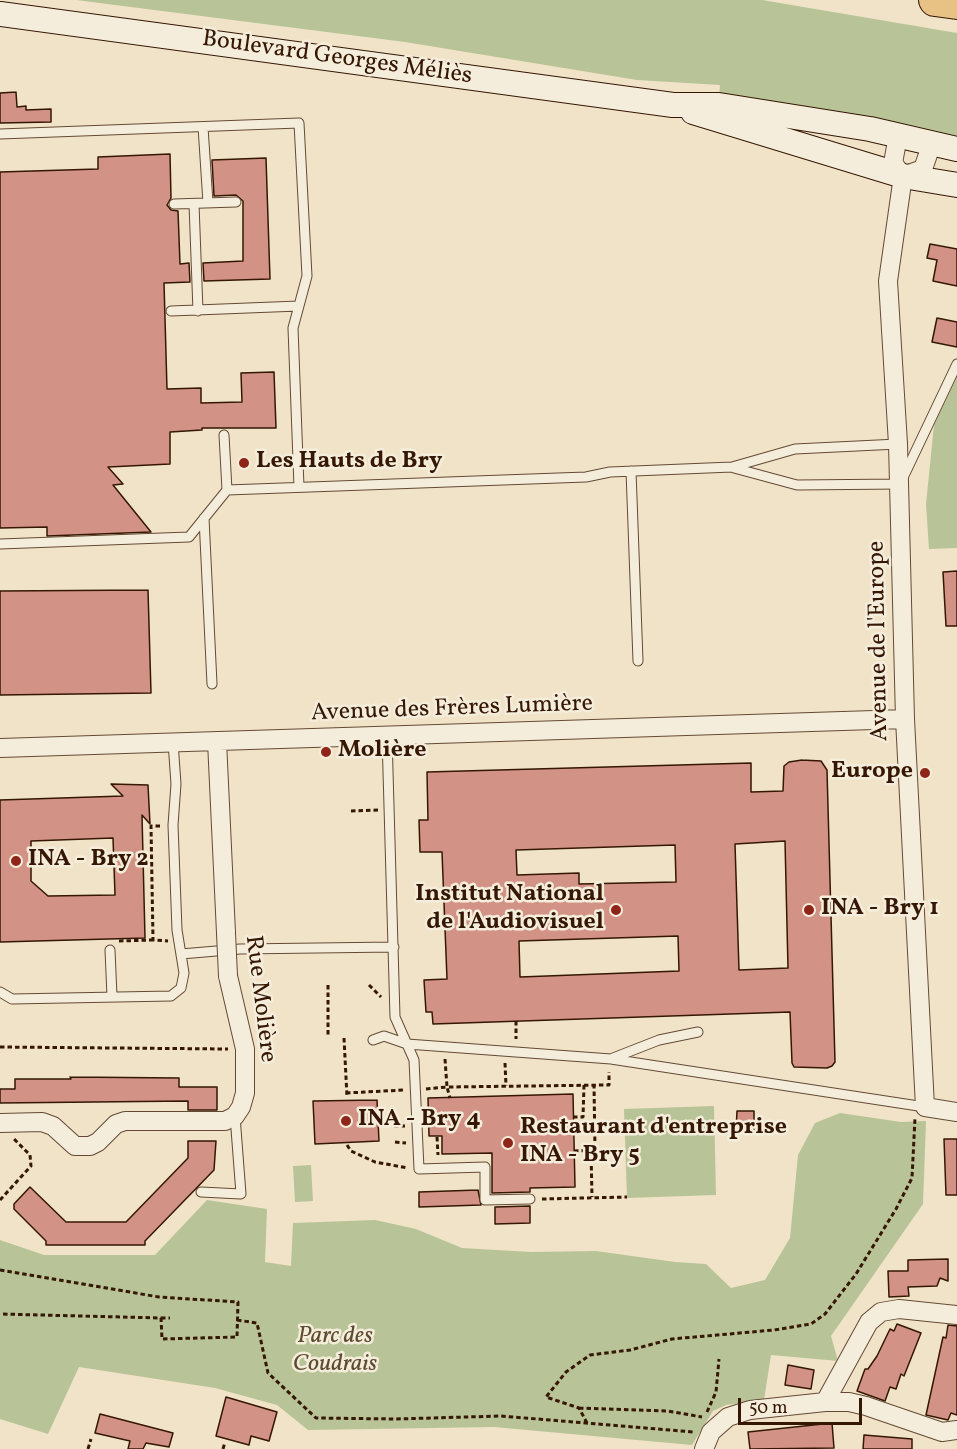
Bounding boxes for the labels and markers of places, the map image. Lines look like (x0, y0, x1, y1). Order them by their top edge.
place label: Les Hauts de Bry (256, 449, 442, 477)
marker: Les Hauts de Bry (237, 456, 251, 470)
place label: Molière (338, 738, 427, 766)
marker: Molière (319, 745, 333, 759)
place label: Europe (831, 759, 913, 787)
marker: Europe (918, 766, 932, 780)
place label: INA - Bry 2 (28, 847, 149, 875)
marker: INA - Bry 2 (9, 854, 23, 868)
place label: Institut National de l'Audiovisuel (415, 882, 604, 938)
place label: INA - Bry 1 (821, 896, 939, 924)
marker: Institut National de l'Audiovisuel (609, 903, 623, 917)
marker: INA - Bry 1 (802, 903, 816, 917)
place label: INA - Bry 4 (358, 1107, 481, 1135)
marker: INA - Bry 4 (339, 1114, 353, 1128)
place label: Restaurant d'entreprise INA - Bry 5 (520, 1115, 787, 1171)
marker: Restaurant d'entreprise INA - Bry 5 (501, 1136, 515, 1150)

